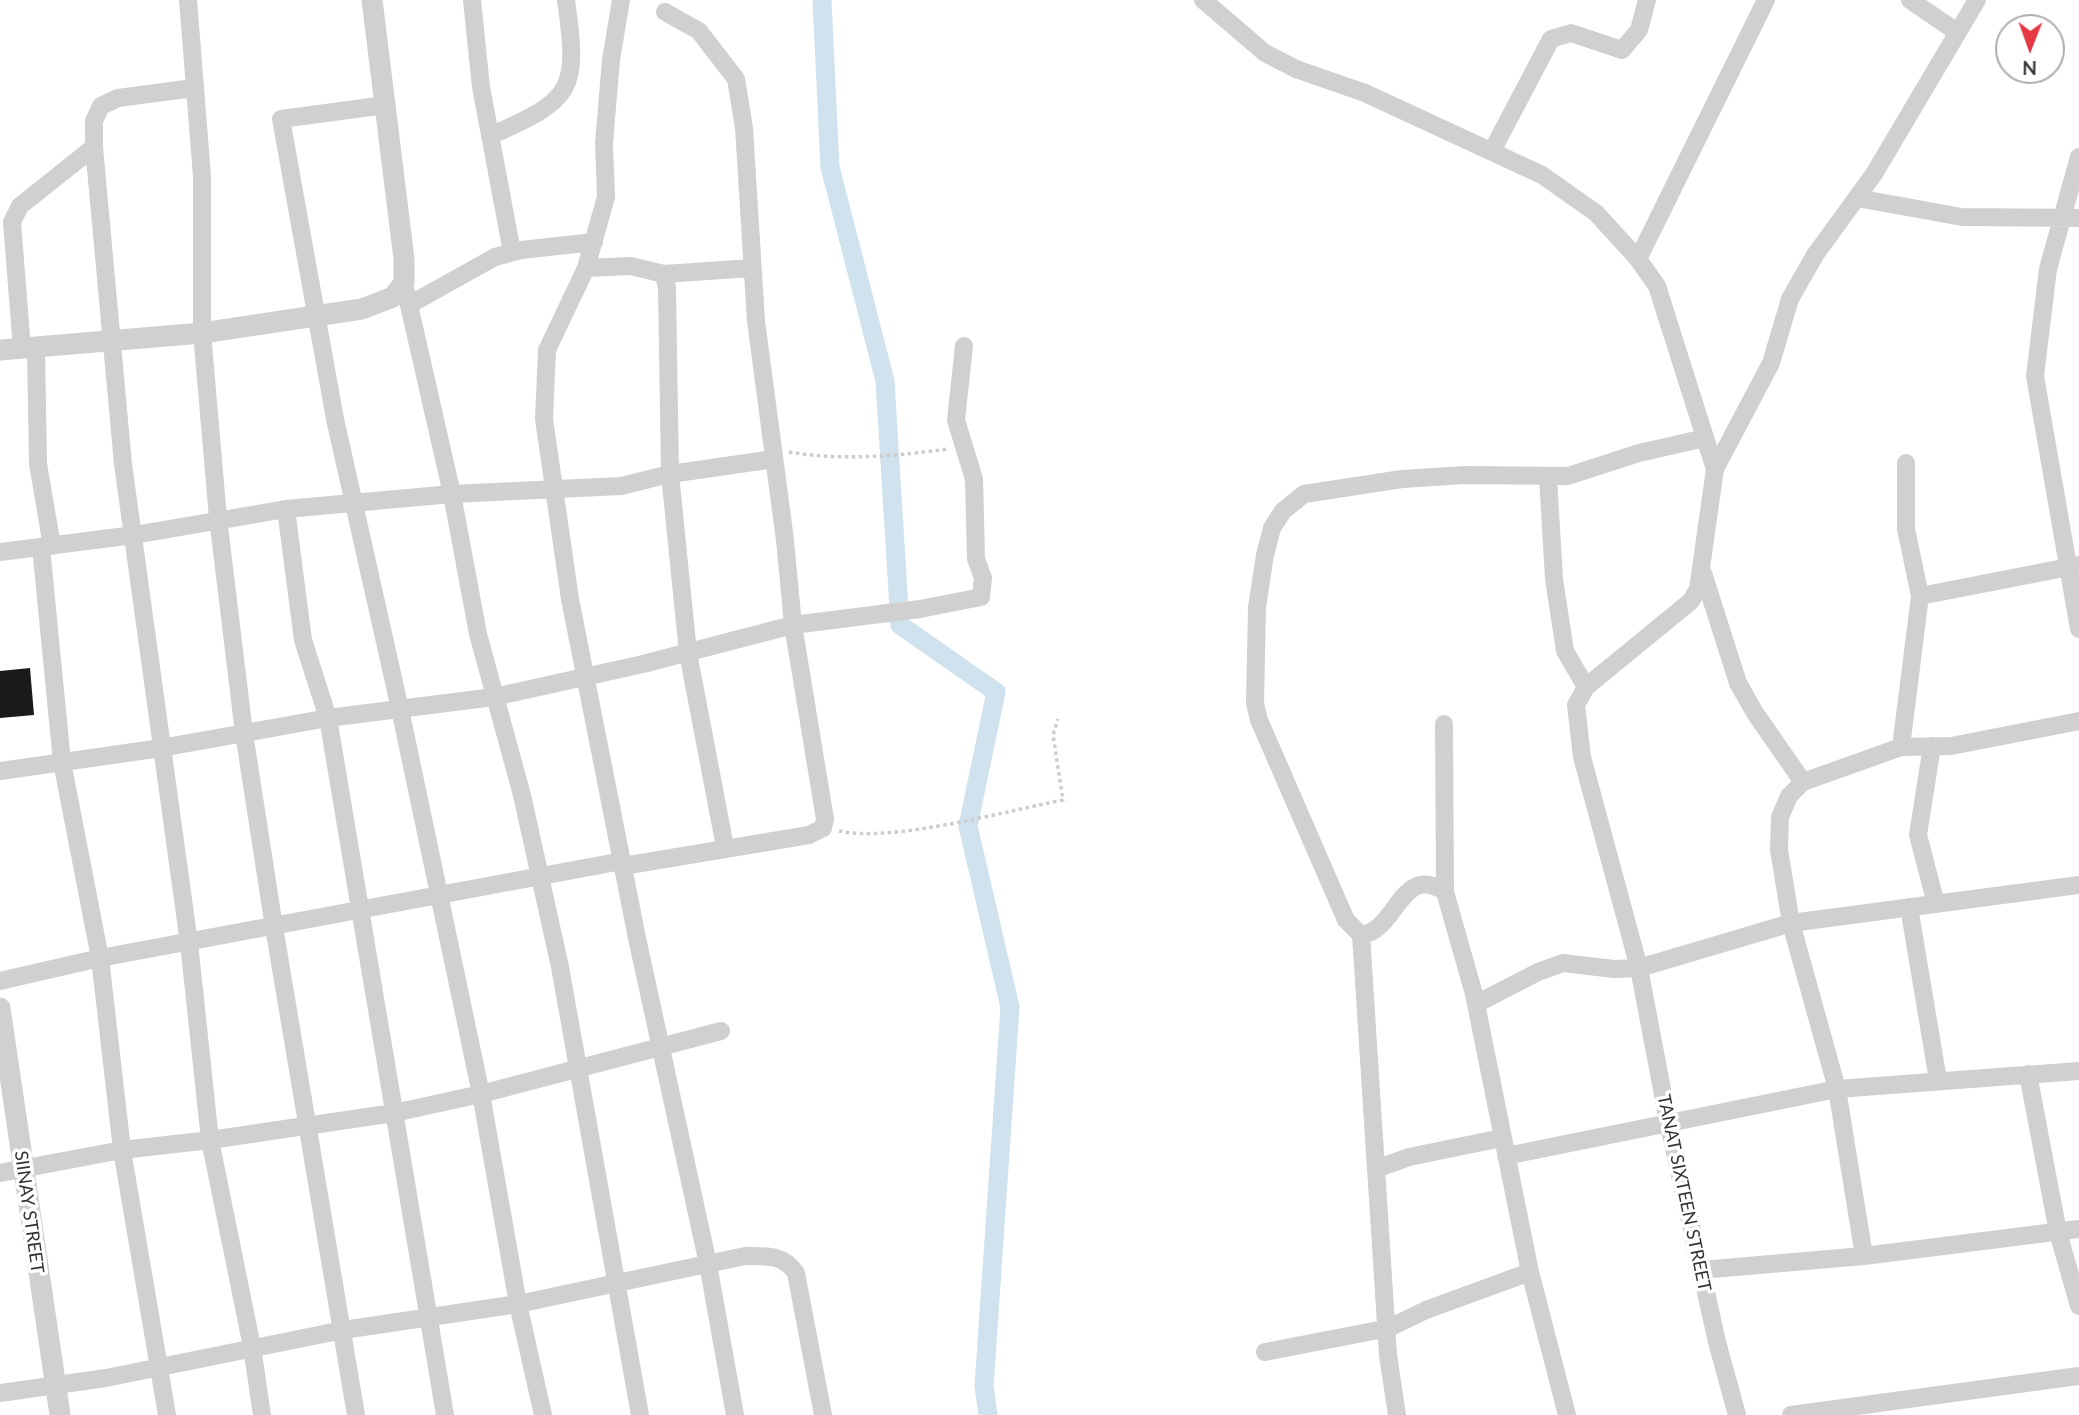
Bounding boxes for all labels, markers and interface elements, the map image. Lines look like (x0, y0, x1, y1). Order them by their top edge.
north arrow (1995, 14, 2065, 84)
text: N (2022, 57, 2037, 80)
street label: TANAT SIXTEEN STREET (1653, 1093, 1715, 1293)
street label: SIINAY STREET (10, 1149, 48, 1275)

